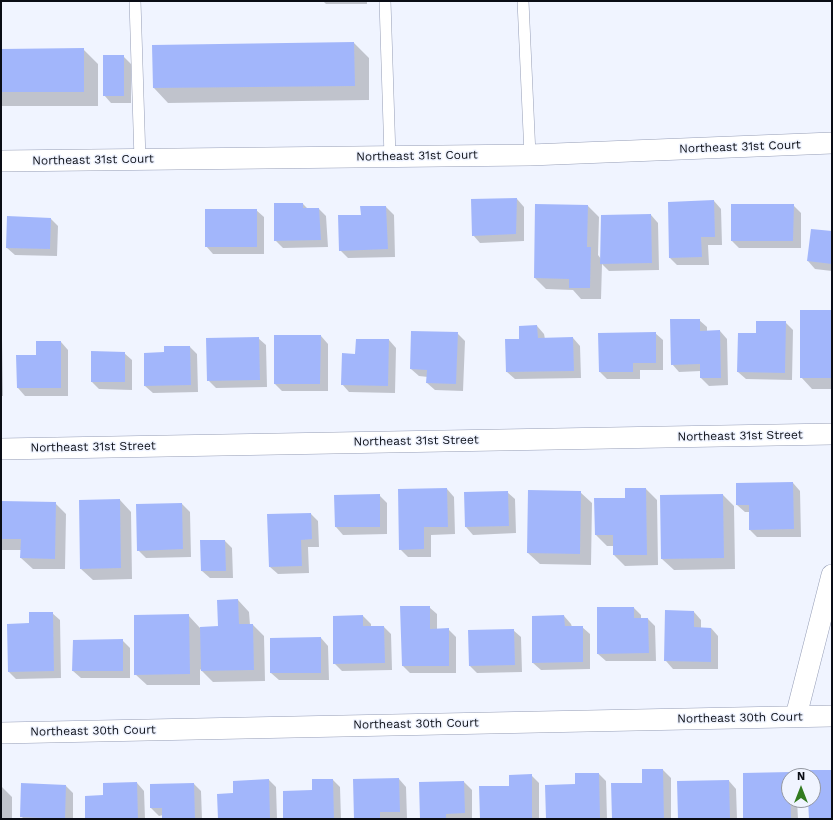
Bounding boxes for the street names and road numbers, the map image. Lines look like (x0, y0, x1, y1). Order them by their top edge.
street label: Northeast 31st Court (679, 138, 801, 156)
street label: Northeast 31st Court (356, 148, 478, 164)
street label: Northeast 31st Court (32, 152, 154, 168)
street label: Northeast 31st Street (677, 428, 803, 444)
street label: Northeast 31st Street (353, 433, 479, 449)
street label: Northeast 31st Street (30, 439, 156, 455)
street label: Northeast 30th Court (677, 710, 803, 726)
street label: Northeast 30th Court (353, 716, 479, 732)
street label: Northeast 30th Court (30, 723, 156, 739)

